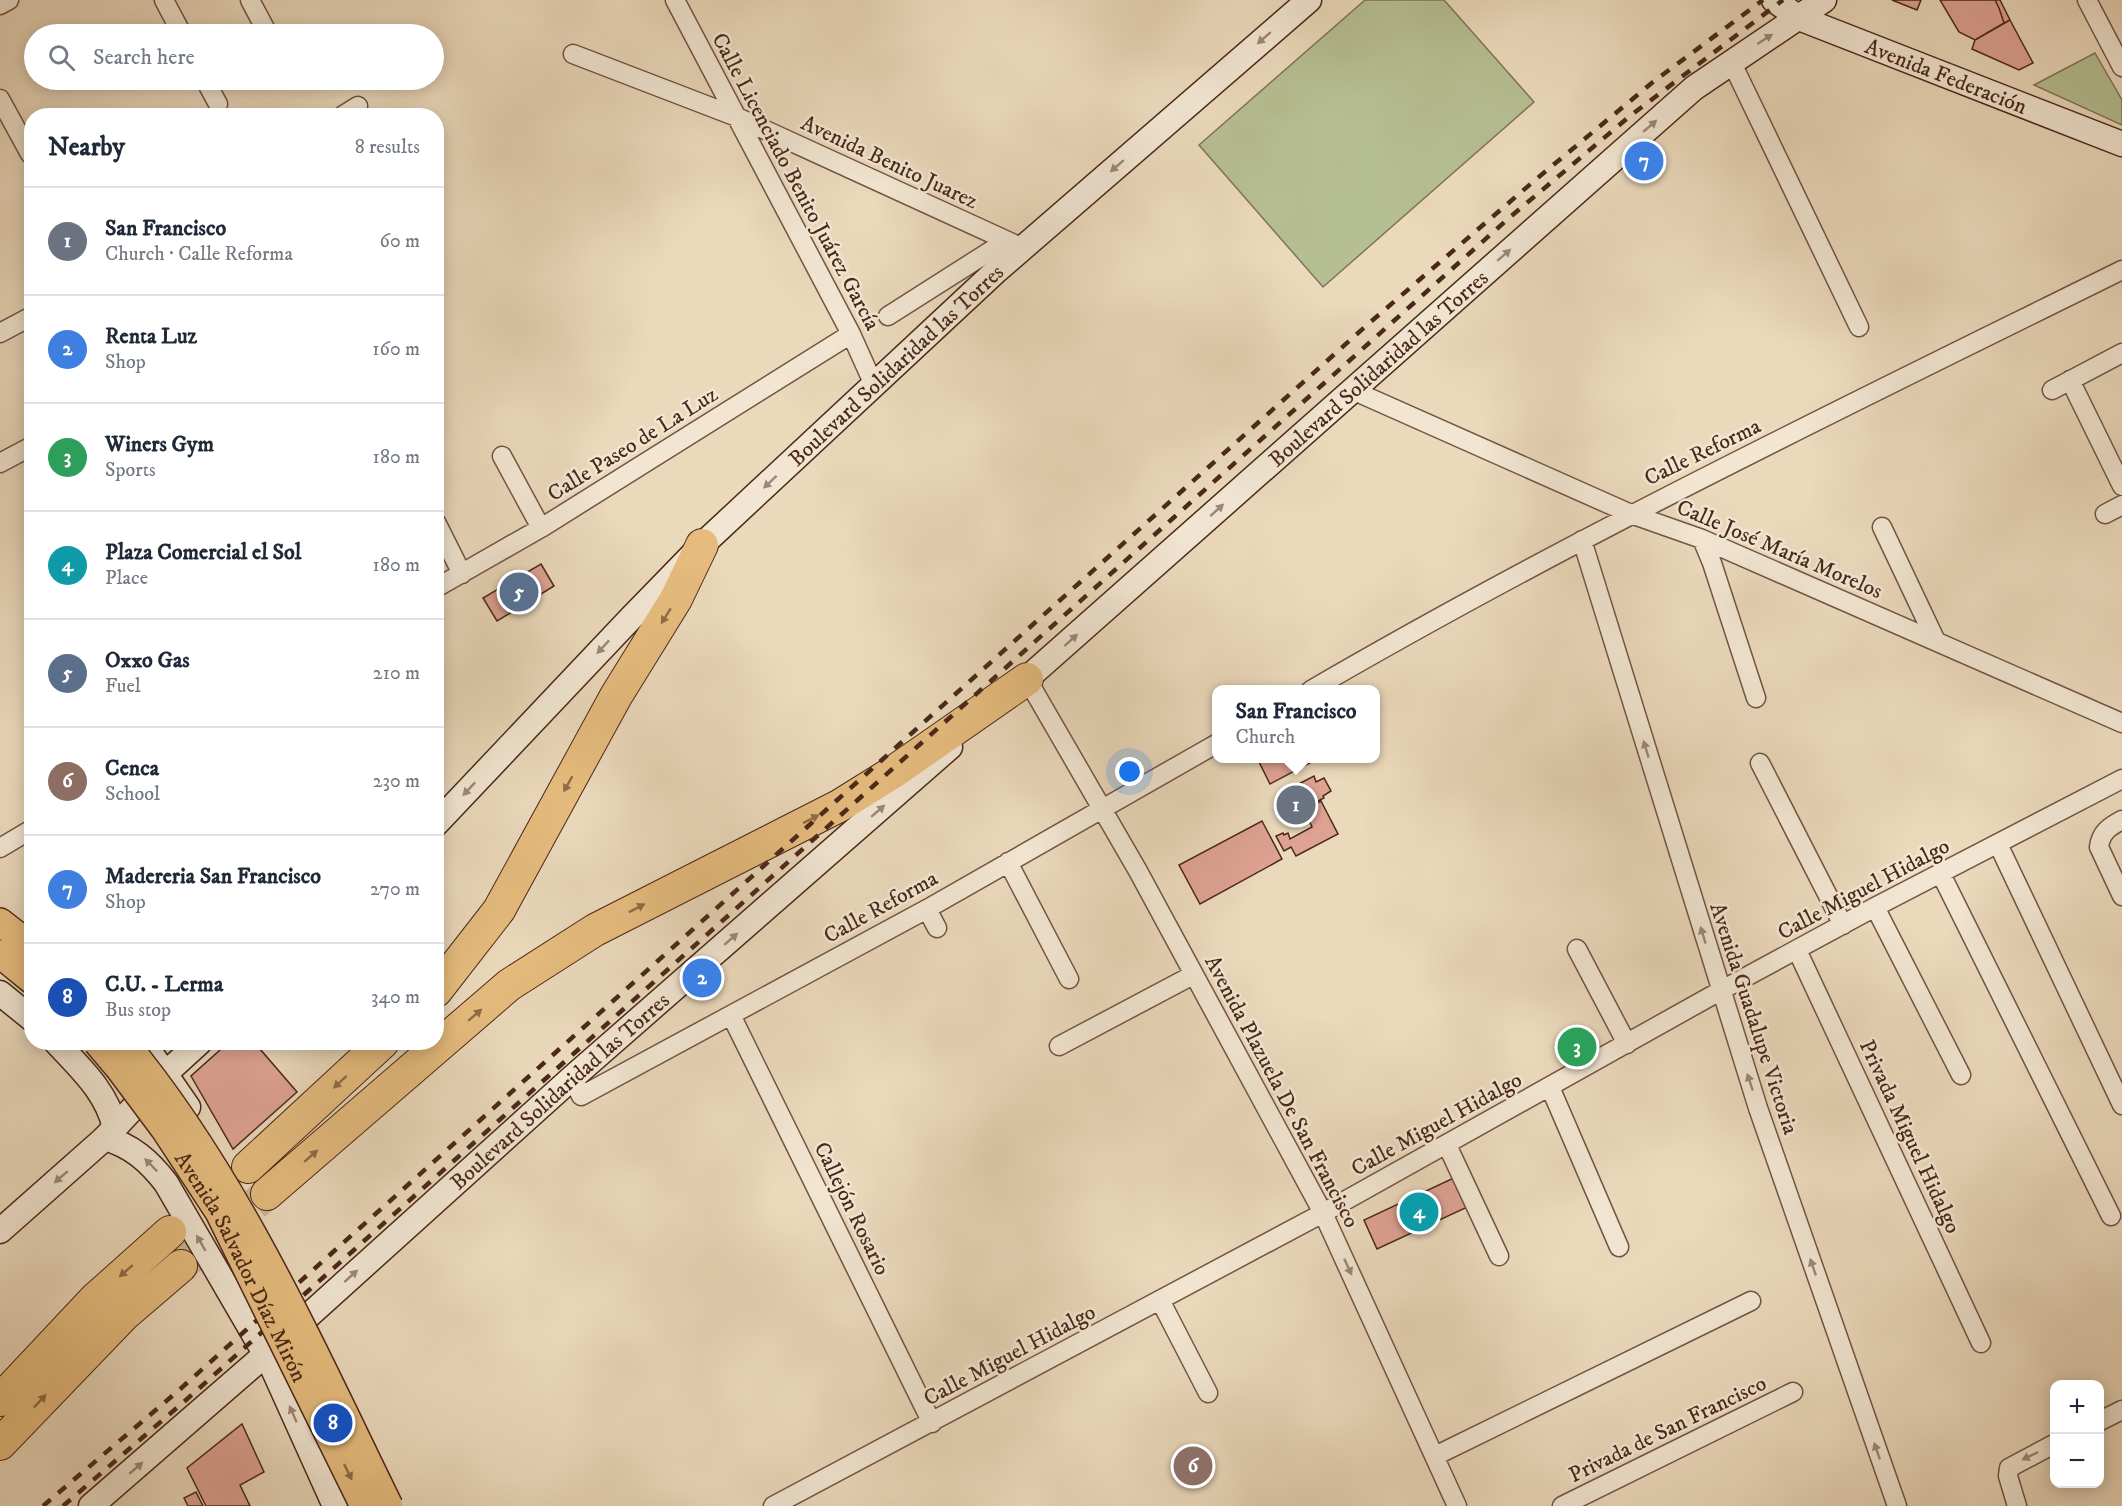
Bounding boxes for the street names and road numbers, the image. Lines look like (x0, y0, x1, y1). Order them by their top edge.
street label: Calle Licenciado Benito Juárez García (706, 28, 886, 336)
street label: Avenida Federación (1861, 33, 2031, 121)
street label: Avenida Benito Juarez (797, 110, 983, 215)
street label: Boulevard Solidaridad las Torres (783, 259, 1010, 473)
street label: Boulevard Solidaridad las Torres (1263, 265, 1494, 473)
street label: Calle Paseo de La Luz (543, 381, 723, 508)
street label: Calle Reforma (1640, 412, 1766, 492)
street label: Calle José María Morelos (1673, 494, 1886, 605)
street label: Calle Miguel Hidalgo (1773, 833, 1954, 946)
street label: Calle Reforma (819, 865, 943, 950)
street label: Avenida Guadalupe Victoria (1703, 899, 1804, 1138)
street label: Avenida Plazuela De San Francisco (1198, 951, 1365, 1232)
street label: Boulevard Solidaridad las Torres (445, 987, 675, 1196)
street label: Privada Miguel Hidalgo (1853, 1035, 1966, 1238)
street label: Calle Miguel Hidalgo (1347, 1066, 1527, 1182)
street label: Callejón Rosario (808, 1138, 896, 1280)
street label: Avenida Salvador Díaz Mirón (168, 1147, 313, 1387)
street label: Calle Miguel Hidalgo (919, 1299, 1100, 1412)
street label: Privada de San Francisco (1564, 1370, 1771, 1489)

